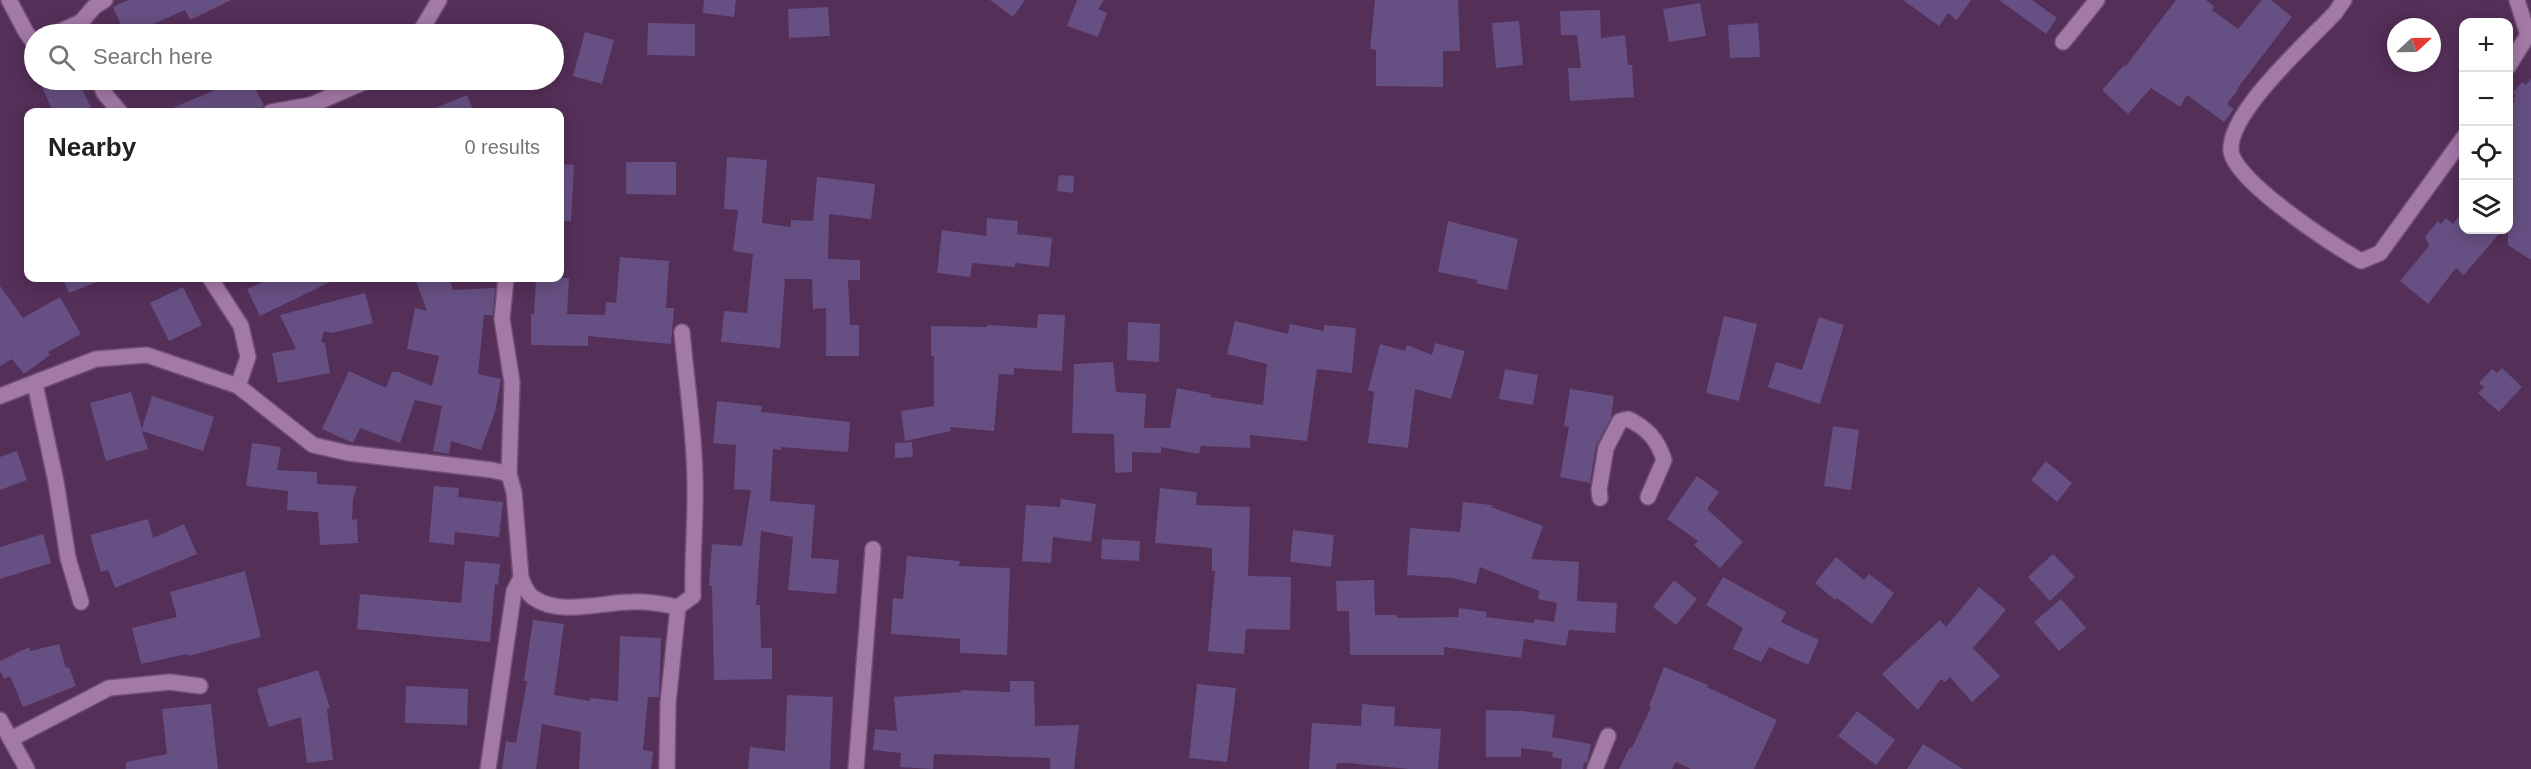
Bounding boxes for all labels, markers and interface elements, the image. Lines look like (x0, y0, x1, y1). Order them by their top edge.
north arrow (2387, 18, 2441, 72)
map controls (2459, 18, 2513, 234)
button: + (2459, 18, 2513, 72)
search box (24, 24, 564, 90)
icon: search (45, 41, 78, 74)
text: Search here (93, 44, 213, 69)
button: − (2459, 72, 2513, 126)
button: locate (2459, 126, 2513, 180)
text: Nearby (48, 132, 136, 162)
text: 0 results (464, 136, 540, 158)
button: layers (2459, 180, 2513, 234)

